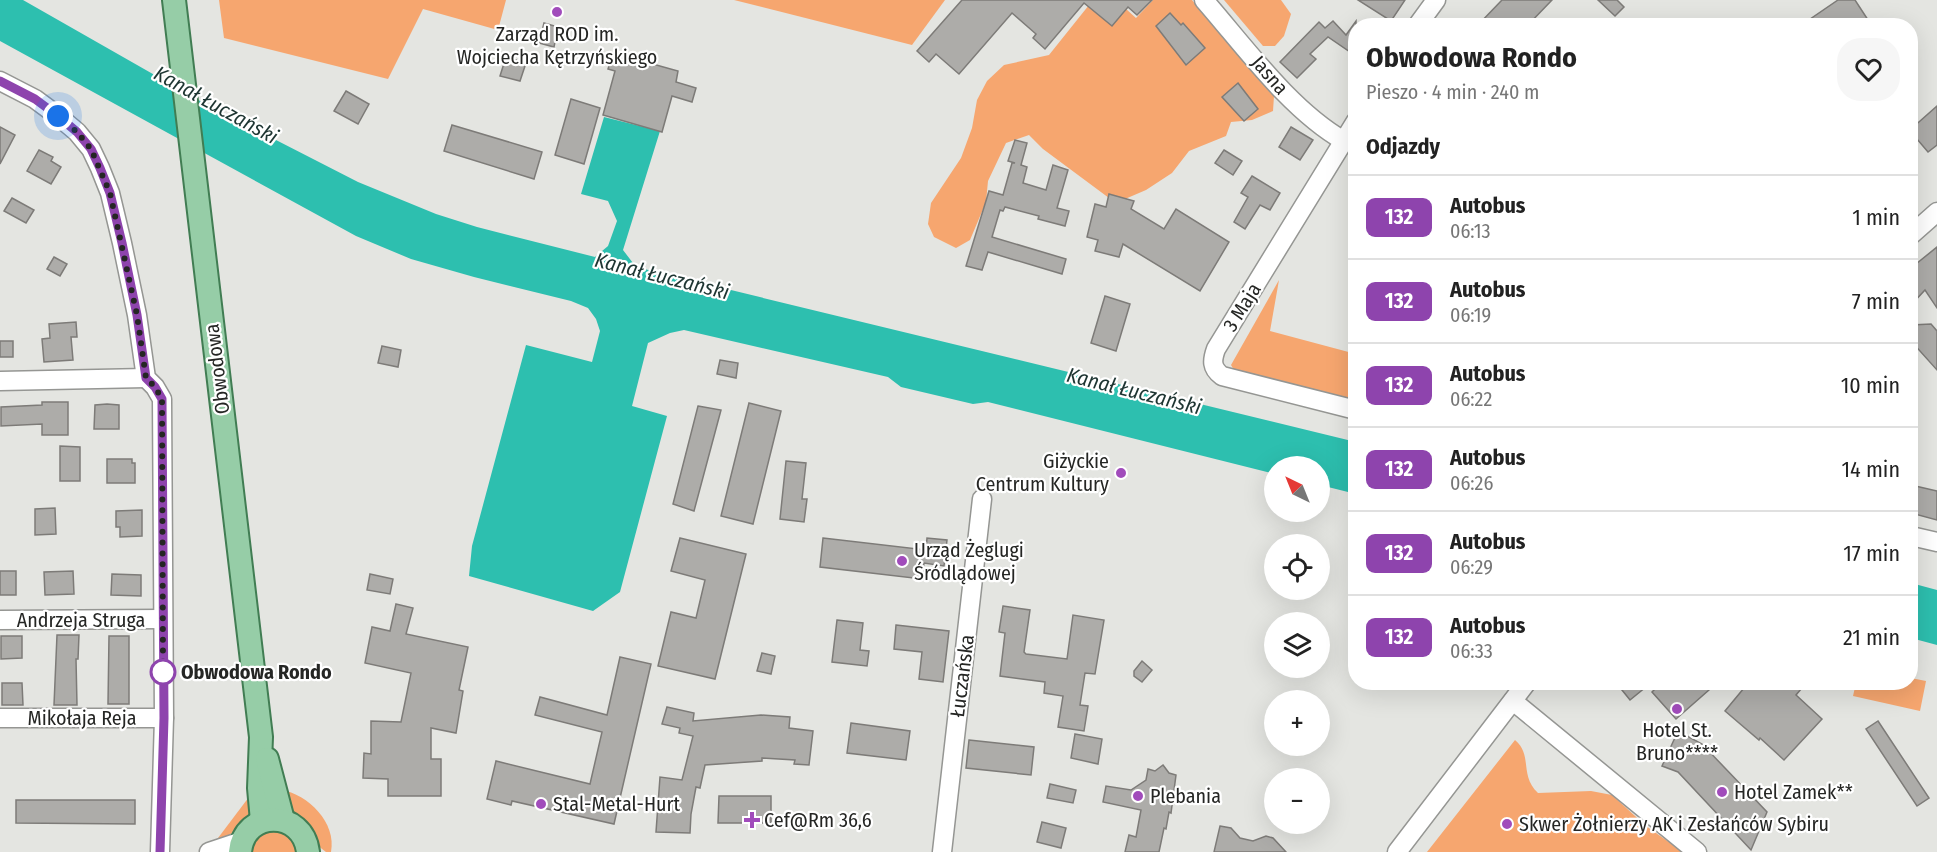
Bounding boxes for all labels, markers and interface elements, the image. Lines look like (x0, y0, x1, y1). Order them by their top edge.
marker: Zarząd ROD im. Wojciecha Kętrzyńskiego (550, 5, 564, 19)
place label: Zarząd ROD im. Wojciecha Kętrzyńskiego (457, 22, 657, 69)
button: heart (1837, 38, 1900, 101)
text: Obwodowa Rondo (1366, 41, 1577, 74)
street label: Jasna (1247, 51, 1293, 99)
water label: Kanał Łuczański (149, 60, 283, 150)
text: Pieszo · 4 min · 240 m (1366, 80, 1539, 104)
your location (43, 101, 73, 131)
text: Odjazdy (1366, 133, 1440, 160)
text: Autobus (1450, 192, 1525, 219)
text: 132 (1385, 204, 1413, 230)
text: 1 min (1852, 204, 1900, 231)
text: 06:13 (1450, 219, 1491, 243)
water label: Kanał Łuczański (592, 247, 733, 305)
text: Autobus (1450, 276, 1525, 303)
street label: 3 Maja (1218, 278, 1266, 336)
text: 132 (1385, 288, 1413, 314)
text: 7 min (1852, 288, 1900, 315)
text: 06:19 (1450, 303, 1491, 327)
street label: Obwodowa (200, 323, 234, 415)
text: Autobus (1450, 360, 1525, 387)
water label: Kanał Łuczański (1064, 362, 1205, 420)
text: 132 (1385, 372, 1413, 398)
text: 10 min (1841, 372, 1900, 399)
text: 06:22 (1450, 387, 1492, 411)
text: Autobus (1450, 444, 1525, 471)
place label: Giżyckie Centrum Kultury (976, 449, 1109, 496)
north arrow (1264, 456, 1330, 522)
map controls (1264, 456, 1330, 834)
text: 132 (1385, 456, 1413, 482)
text: 14 min (1842, 456, 1900, 483)
marker: Giżyckie Centrum Kultury (1114, 466, 1128, 480)
text: 06:26 (1450, 471, 1493, 495)
text: Autobus (1450, 528, 1525, 555)
button: locate (1264, 534, 1330, 600)
place label: Urząd Żeglugi Śródlądowej (914, 538, 1024, 585)
text: 132 (1385, 540, 1413, 566)
text: 17 min (1843, 540, 1900, 567)
marker: Urząd Żeglugi Śródlądowej (895, 554, 909, 568)
text: 06:29 (1450, 555, 1493, 579)
street label: Andrzeja Struga (17, 608, 145, 632)
button: layers (1264, 612, 1330, 678)
text: Autobus (1450, 612, 1525, 639)
text: 132 (1385, 624, 1413, 650)
text: 21 min (1843, 624, 1900, 651)
street label: Łuczańska (945, 633, 979, 719)
text: 06:33 (1450, 639, 1493, 663)
marker: Obwodowa Rondo (150, 659, 176, 685)
place label: Obwodowa Rondo (181, 660, 332, 684)
button: + (1264, 690, 1330, 756)
marker: Hotel St. Bruno**** (1670, 702, 1684, 716)
street label: Mikołaja Reja (28, 706, 137, 730)
place label: Hotel St. Bruno**** (1636, 718, 1718, 765)
button: − (1264, 768, 1330, 834)
place label: Hotel Zamek** (1734, 780, 1853, 804)
place label: Plebania (1150, 784, 1221, 808)
marker: Hotel Zamek** (1715, 785, 1729, 799)
marker: Plebania (1131, 789, 1145, 803)
place label: Stal-Metal-Hurt (553, 792, 680, 816)
marker: Stal-Metal-Hurt (534, 797, 548, 811)
place label: Cef@Rm 36,6 (764, 808, 872, 832)
place label: Skwer Żołnierzy AK i Zesłańców Sybiru (1519, 812, 1829, 836)
marker: Cef@Rm 36,6 (745, 813, 759, 827)
marker: Skwer Żołnierzy AK i Zesłańców Sybiru (1500, 817, 1514, 831)

